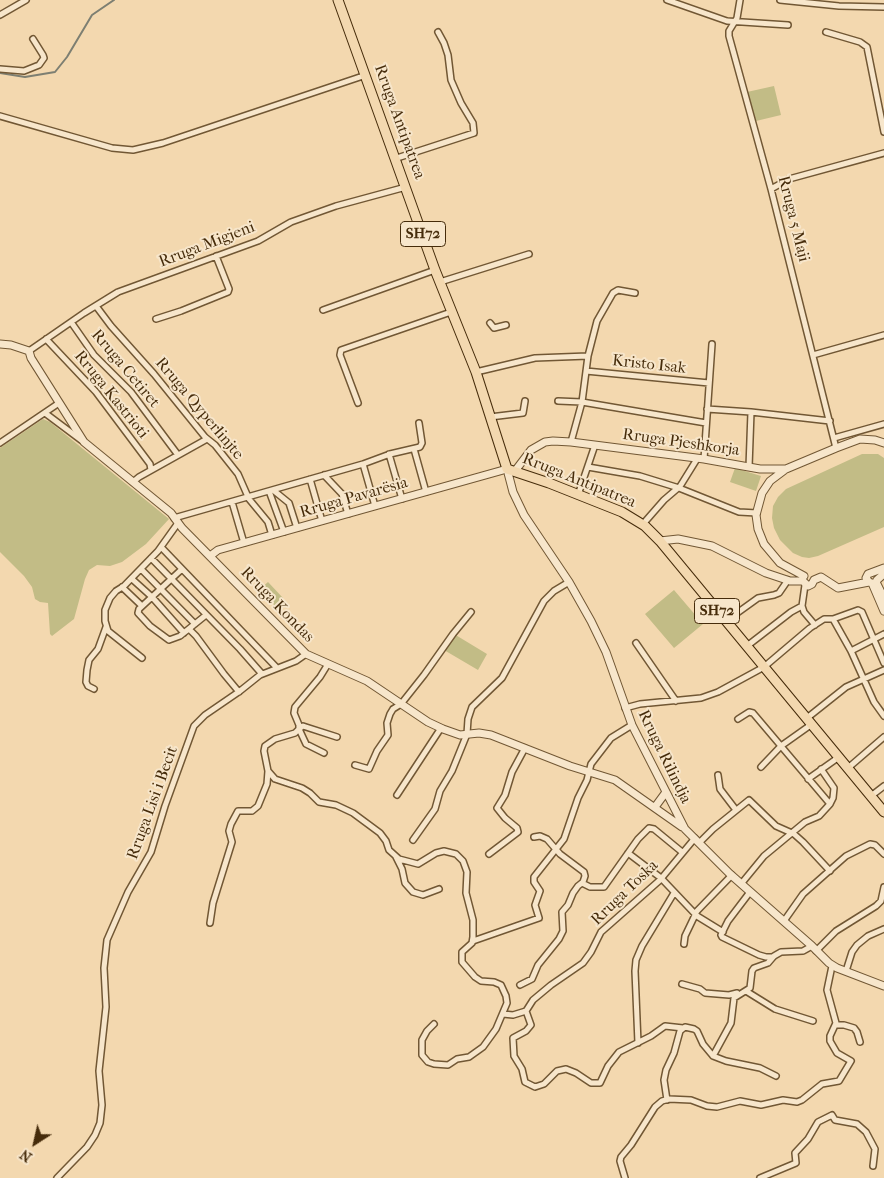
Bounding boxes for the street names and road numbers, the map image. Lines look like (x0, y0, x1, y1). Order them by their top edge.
street label: Rruga Antipatrea (369, 62, 429, 182)
street label: Rruga 5 Maji (773, 174, 813, 264)
street label: Rruga Migjeni (156, 218, 258, 272)
road number: SH72 (400, 222, 446, 246)
street label: Rruga Cetiret (87, 326, 163, 412)
street label: Rruga Kastrioti (70, 347, 152, 443)
street label: Kristo Isak (611, 352, 687, 378)
street label: Rruga Qyperlinjte (151, 354, 247, 464)
street label: Rruga Pjeshkorja (621, 425, 741, 461)
street label: Rruga Antipatrea (519, 449, 639, 513)
street label: Rruga Pavarësia (298, 473, 410, 523)
street label: Rruga Kondas (236, 563, 318, 647)
road number: SH72 (694, 598, 740, 624)
street label: Rruga Rilindja (633, 707, 695, 807)
street label: Rruga Lisi i Becit (124, 744, 182, 862)
street label: Rruga Toska (587, 856, 663, 930)

